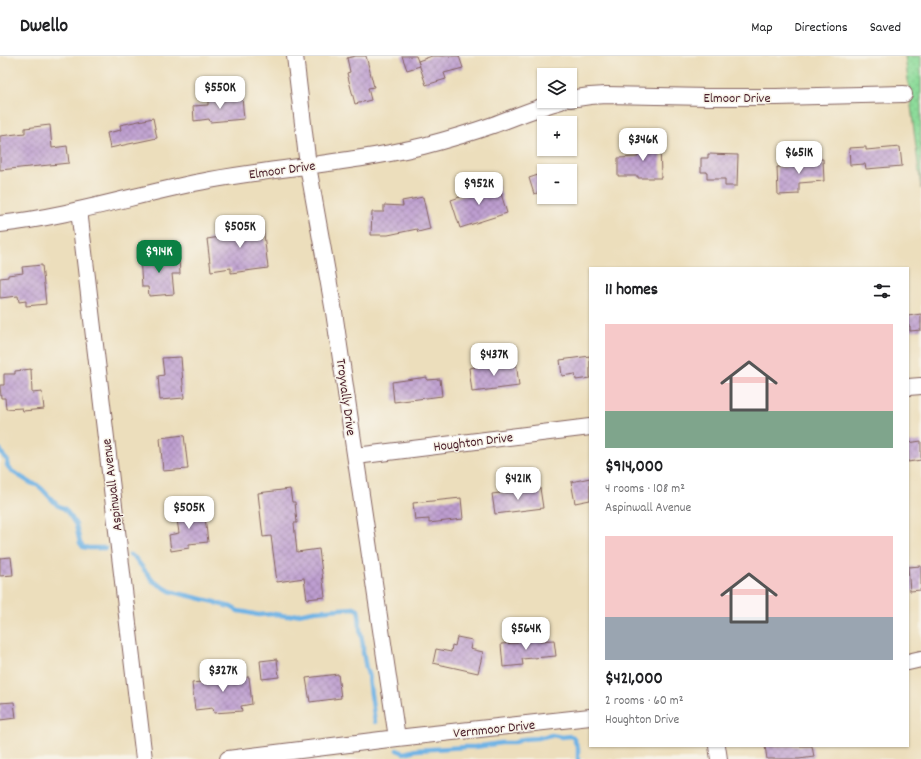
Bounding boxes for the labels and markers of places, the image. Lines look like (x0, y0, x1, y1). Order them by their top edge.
pin: $550K (192, 76, 248, 110)
pin: $346K (615, 128, 671, 162)
pin: $651K (771, 141, 827, 175)
pin: $952K (451, 172, 507, 206)
pin: $505K (212, 215, 268, 249)
pin: $914K (131, 240, 187, 274)
pin: $437K (466, 343, 522, 377)
pin: $421K (490, 467, 546, 501)
pin: $505K (161, 496, 217, 530)
pin: $564K (498, 617, 554, 651)
pin: $327K (195, 659, 251, 693)

